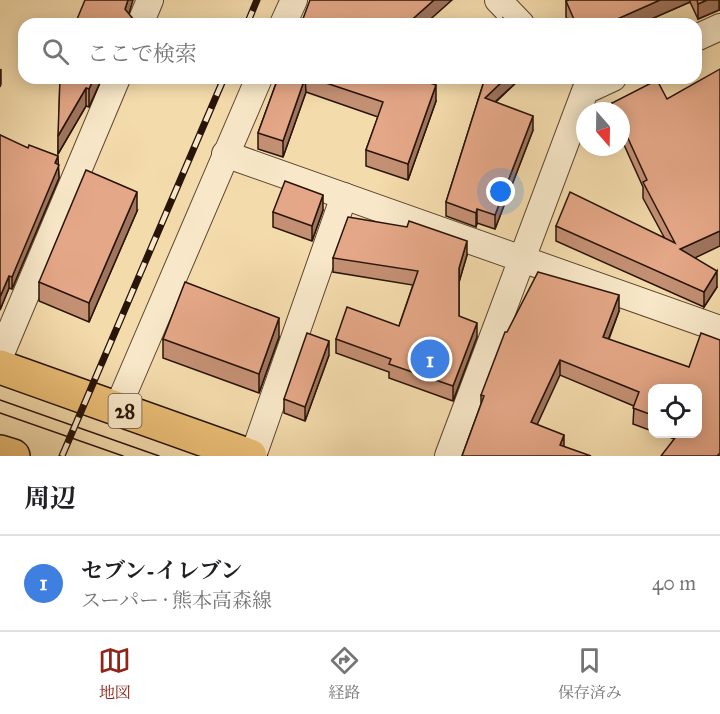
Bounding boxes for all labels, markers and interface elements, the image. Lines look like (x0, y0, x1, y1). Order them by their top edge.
search box (18, 18, 702, 84)
icon: search (39, 35, 72, 68)
text: ここで検索 (87, 40, 197, 67)
north arrow (576, 102, 630, 156)
your location (486, 177, 515, 206)
pin: 1 (410, 336, 450, 382)
map controls (648, 384, 702, 438)
button: locate (648, 384, 702, 438)
road number: 28 (108, 394, 142, 428)
text: 周辺 (24, 482, 76, 514)
text: セブン-イレブン (81, 557, 242, 584)
text: 1 (40, 571, 47, 595)
text: 40 m (652, 571, 696, 595)
text: スーパー · 熊本高森線 (81, 588, 272, 612)
tab: 地図 (98, 644, 131, 703)
tab: 経路 (328, 644, 361, 703)
tab: 保存済み (558, 644, 622, 703)

